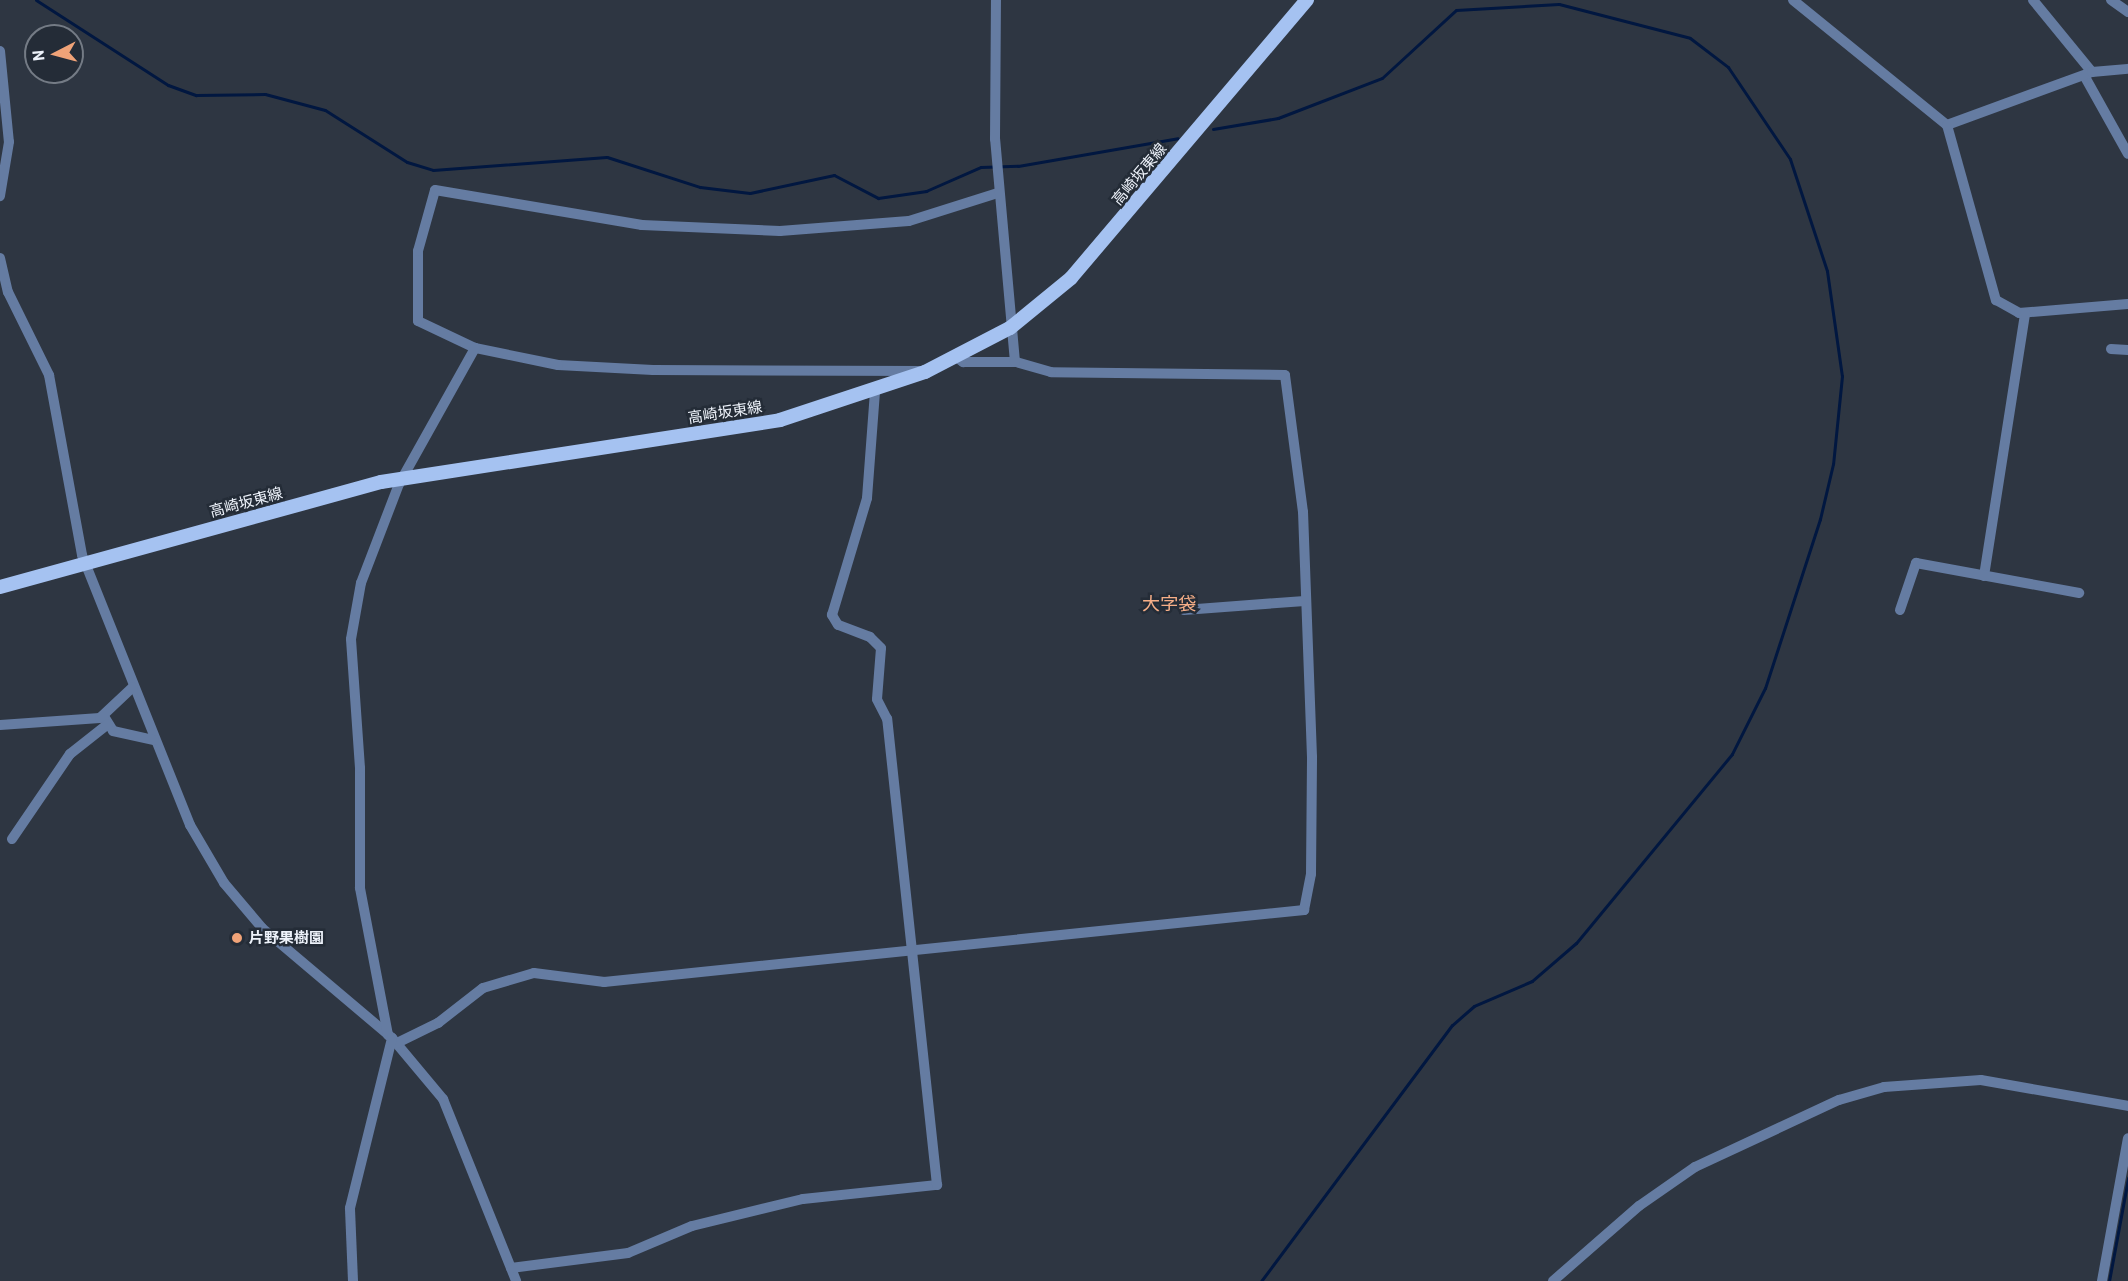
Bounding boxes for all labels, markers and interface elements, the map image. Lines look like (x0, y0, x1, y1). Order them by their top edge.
north arrow (24, 24, 84, 84)
text: N (28, 49, 48, 62)
street label: 高崎坂東線 (1108, 139, 1170, 209)
street label: 高崎坂東線 (687, 397, 763, 427)
street label: 高崎坂東線 (207, 484, 285, 520)
district label: 大字袋 (1142, 592, 1196, 614)
place label: 片野果樹園 (249, 929, 324, 947)
marker: 片野果樹園 (230, 931, 244, 945)

